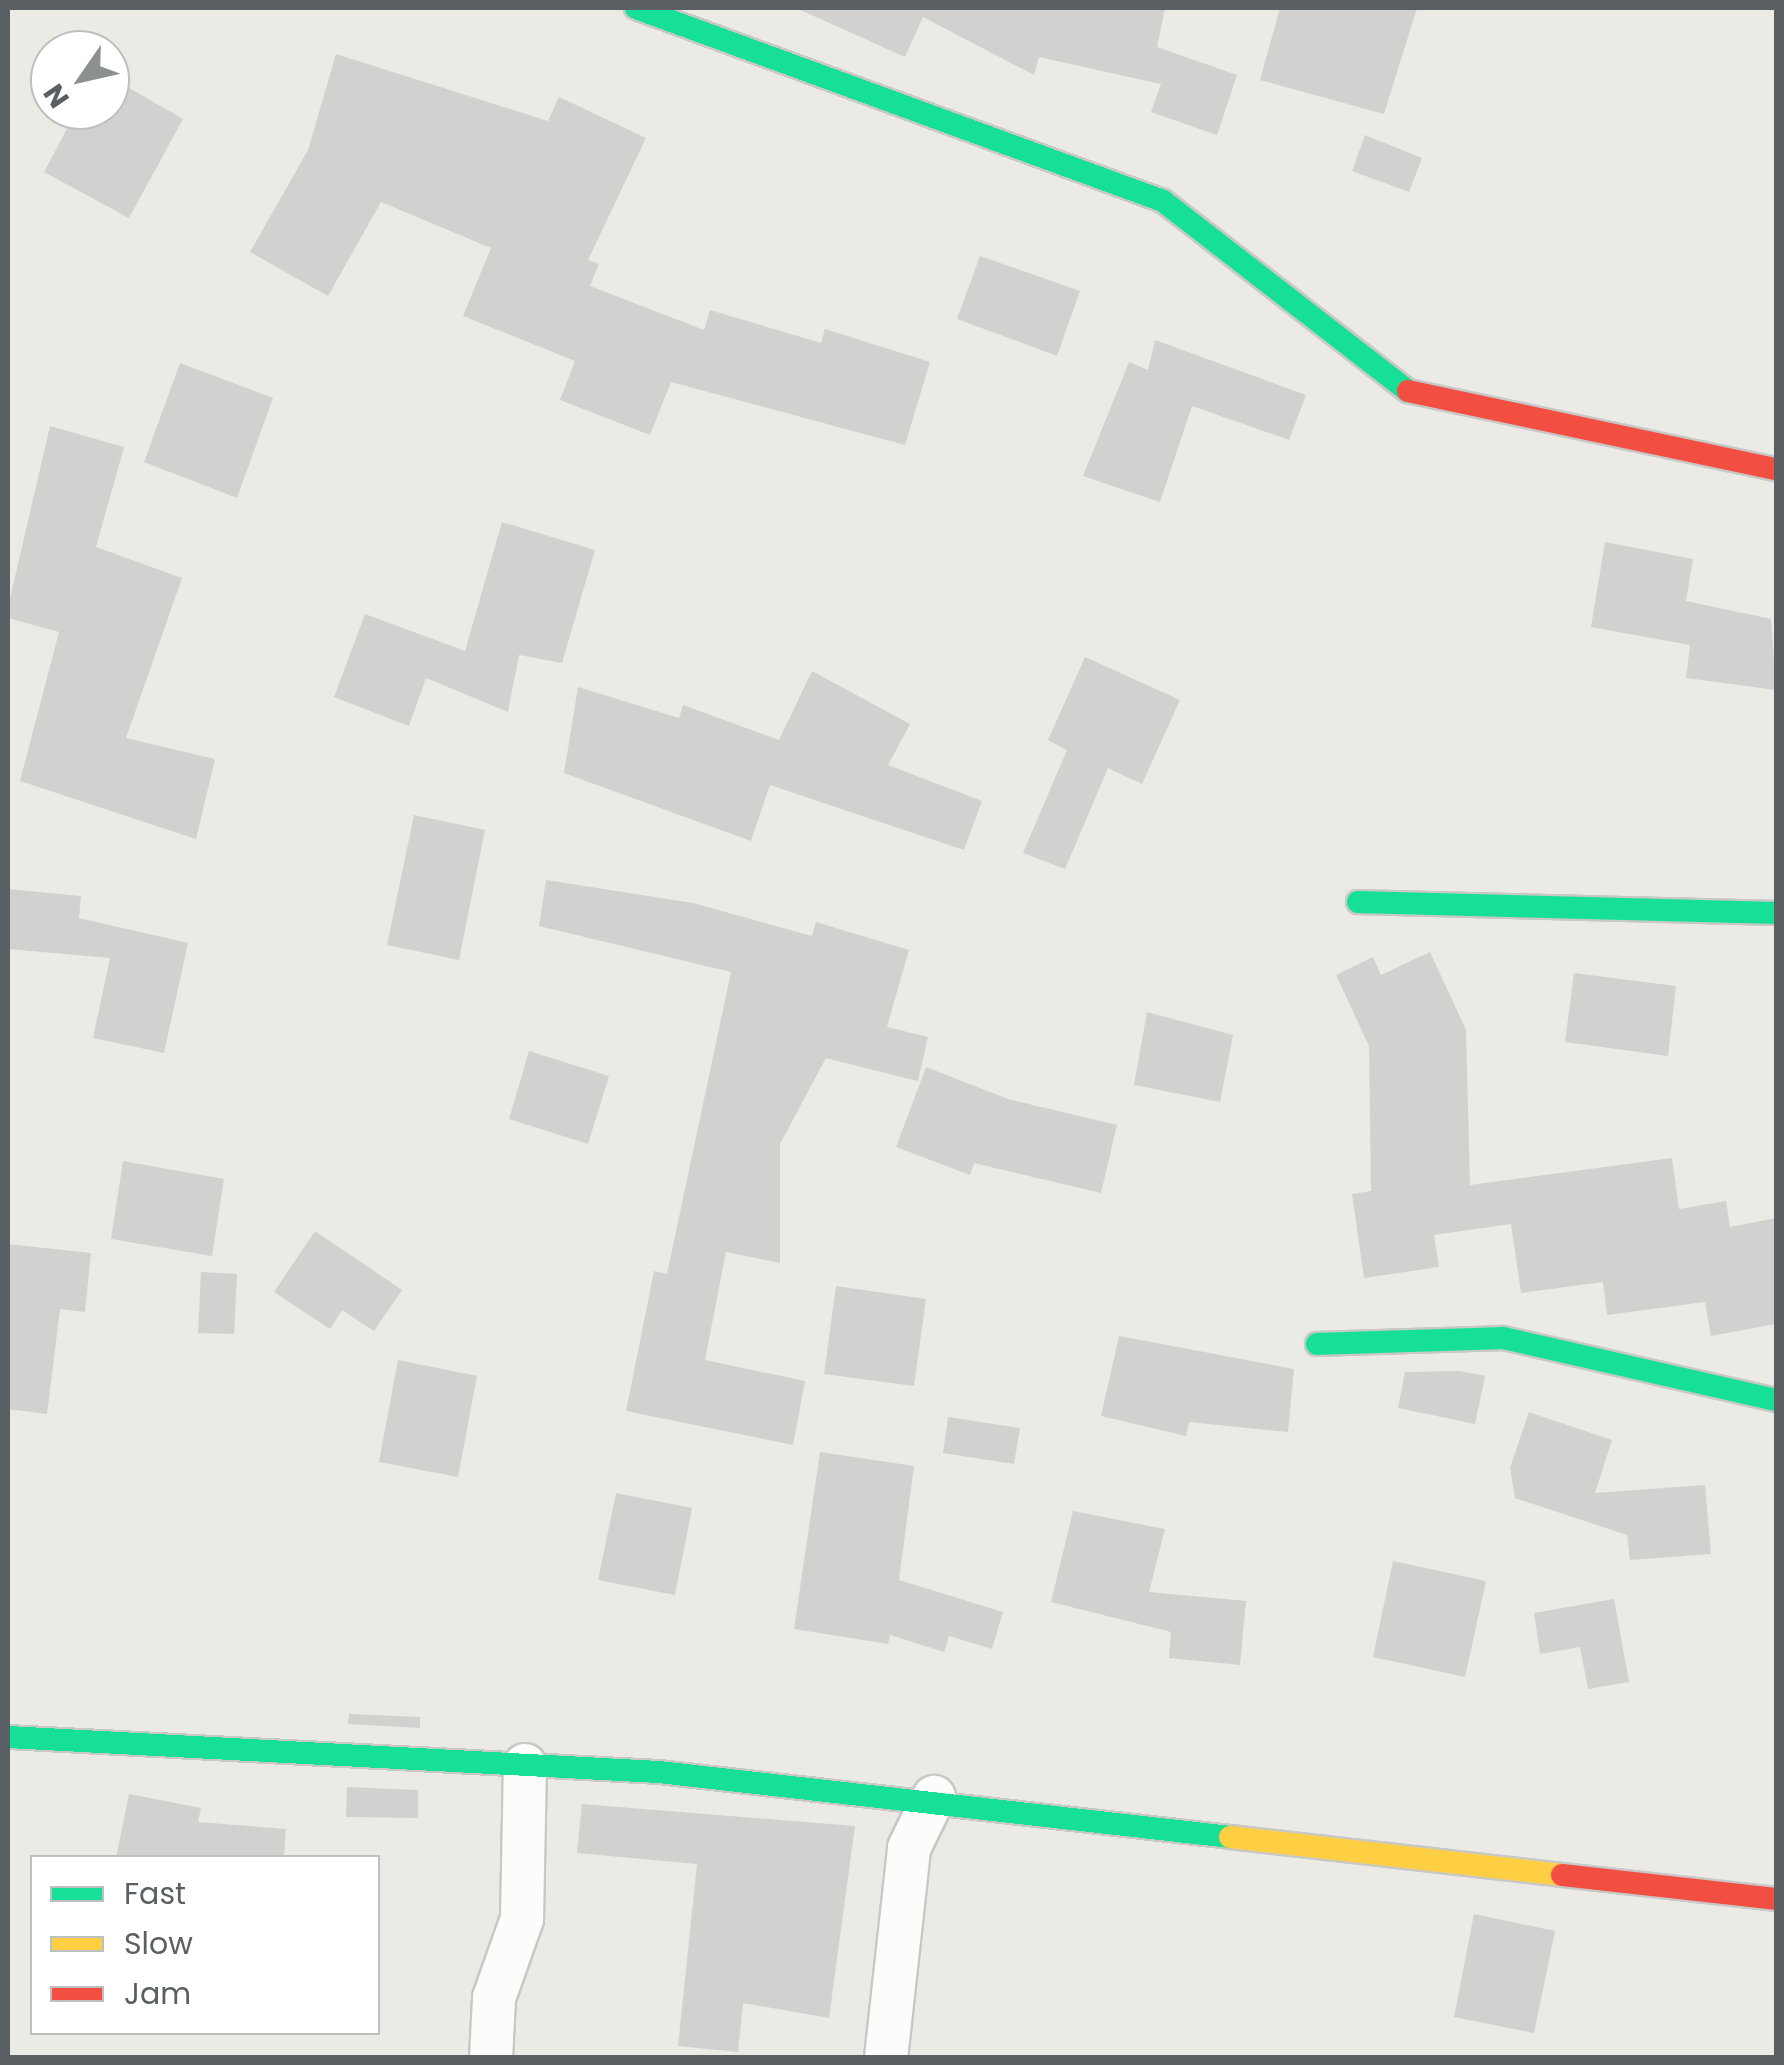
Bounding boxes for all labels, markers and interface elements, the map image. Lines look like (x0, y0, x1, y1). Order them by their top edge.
north arrow (30, 30, 130, 130)
text: N (34, 76, 78, 116)
legend (30, 1855, 380, 2035)
text: Fast (124, 1872, 186, 1915)
text: Slow (124, 1922, 193, 1965)
text: Jam (124, 1972, 191, 2015)

